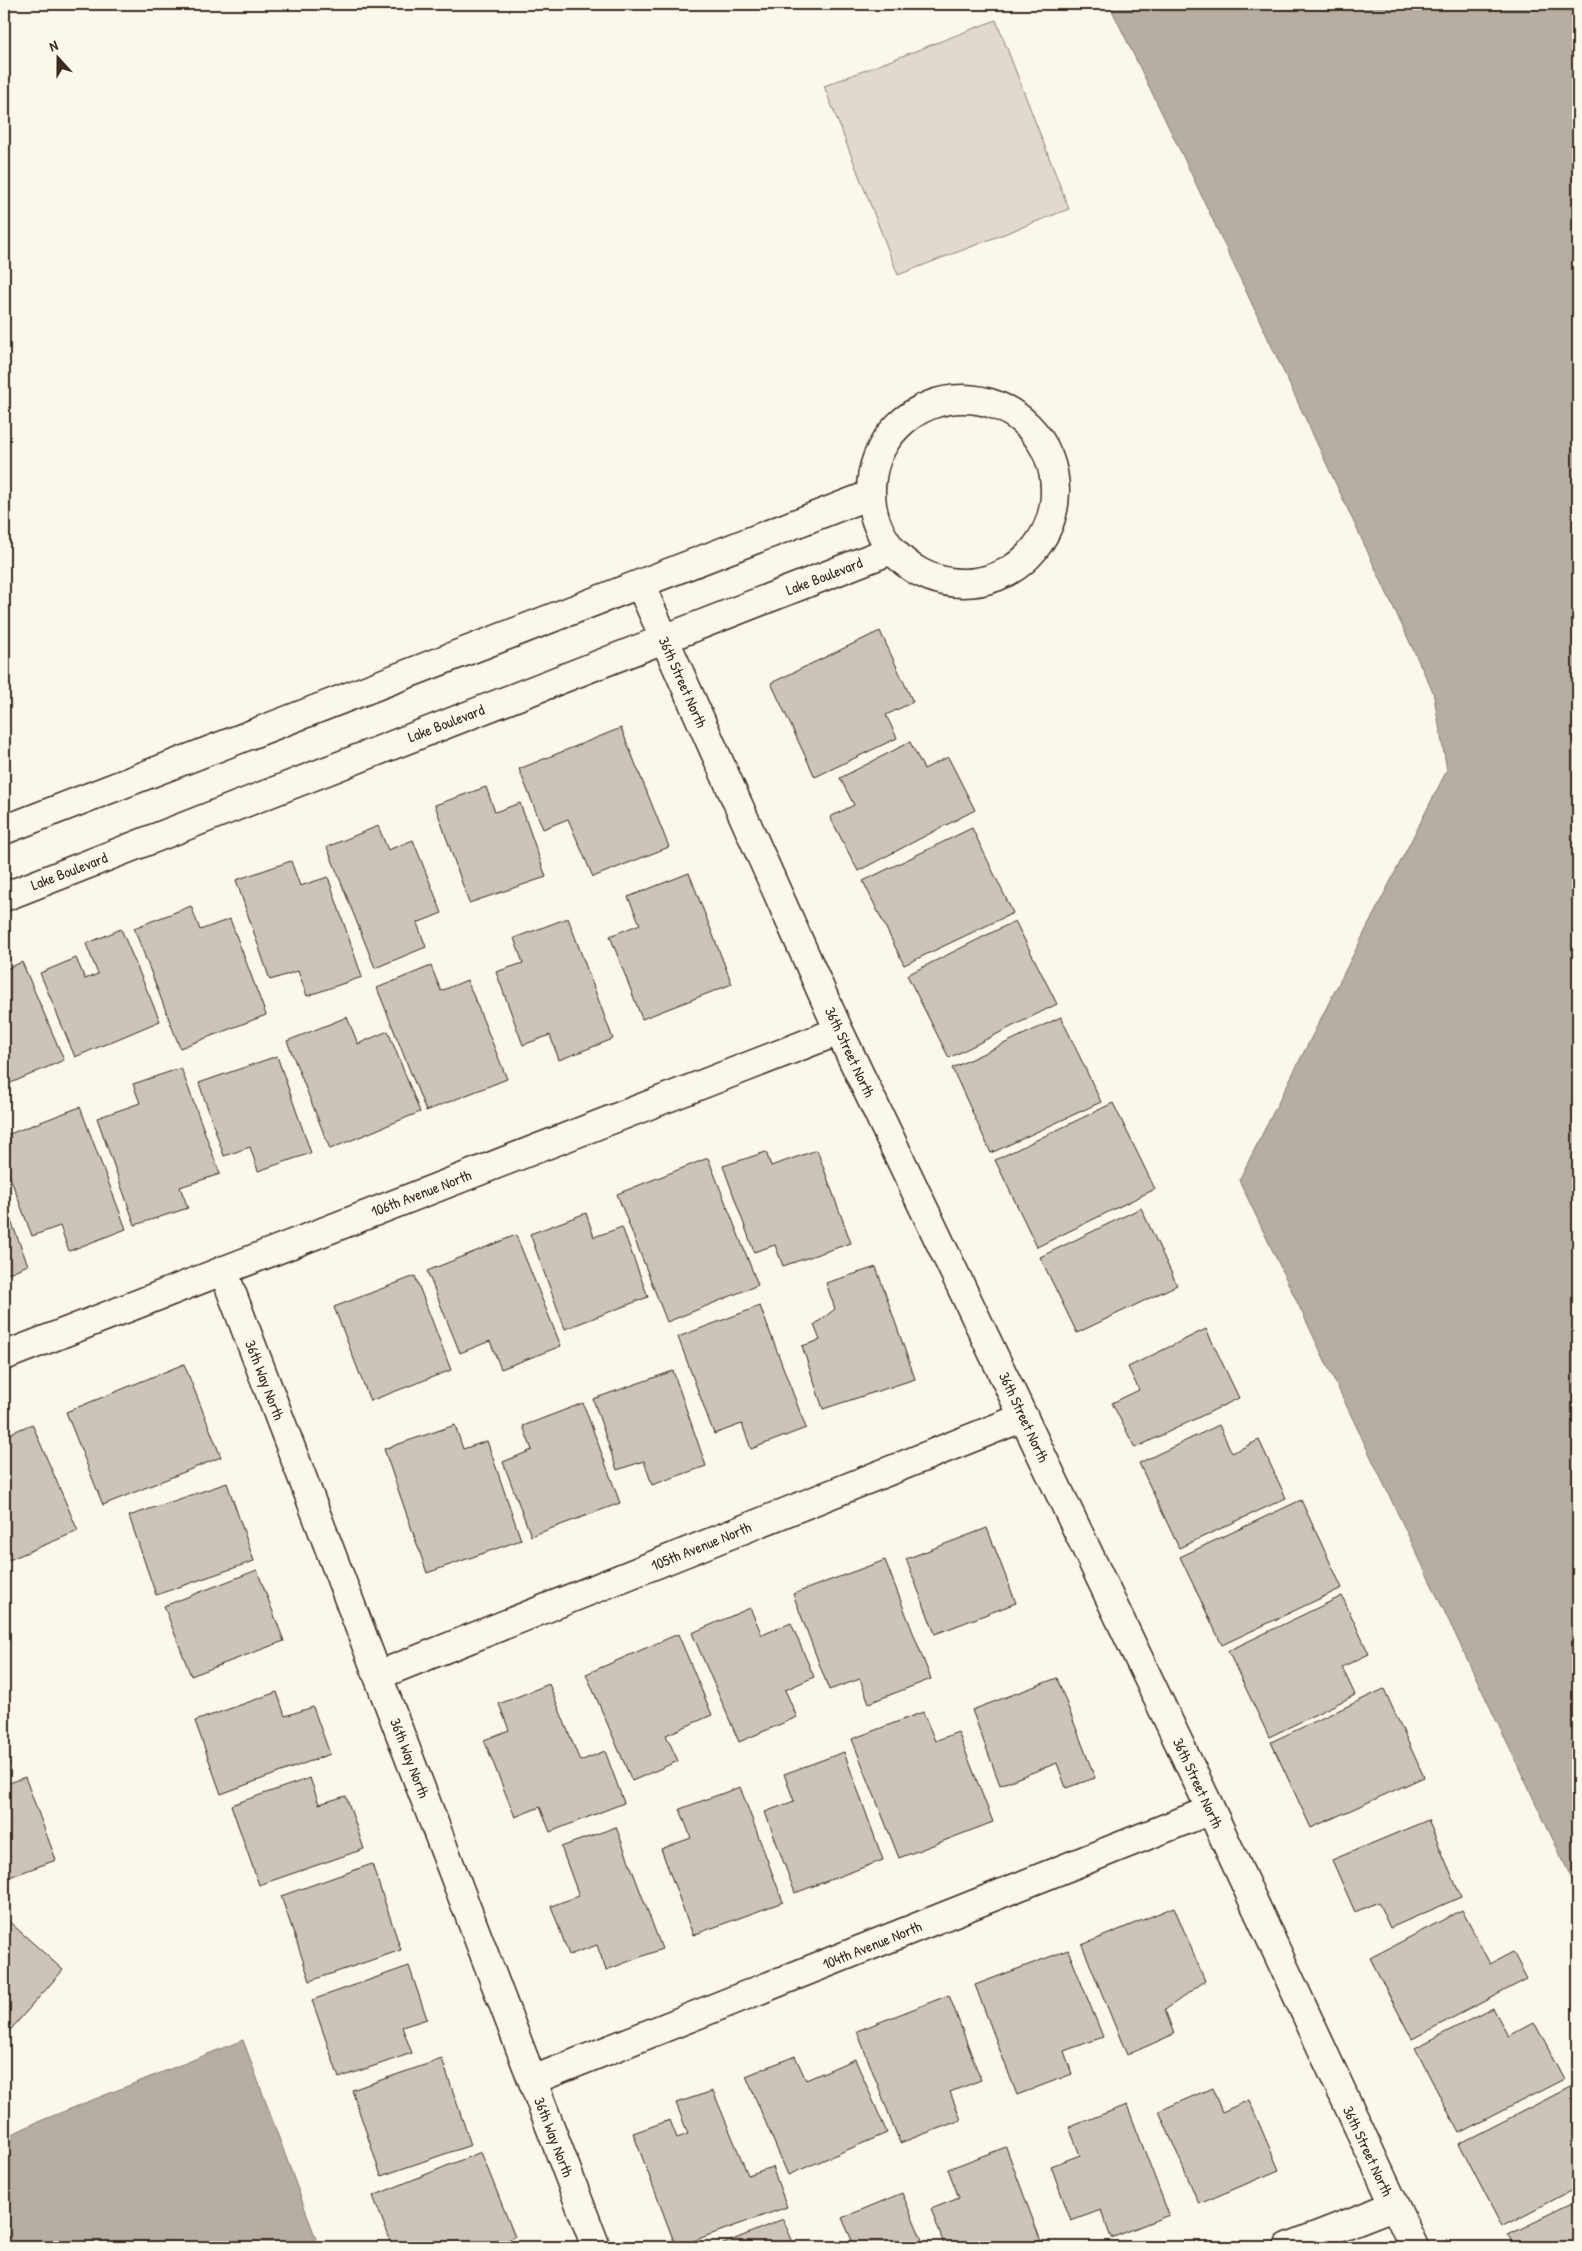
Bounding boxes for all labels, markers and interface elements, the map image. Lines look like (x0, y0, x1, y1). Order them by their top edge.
north arrow (32, 32, 82, 82)
text: N (46, 35, 61, 56)
street label: Lake Boulevard (783, 552, 865, 600)
street label: 36th Street North (654, 633, 712, 731)
street label: Lake Boulevard (405, 699, 487, 747)
street label: Lake Boulevard (28, 847, 110, 895)
street label: 36th Street North (820, 1003, 880, 1101)
street label: 106th Avenue North (368, 1164, 474, 1222)
street label: 36th Way North (240, 1337, 290, 1423)
street label: 36th Street North (994, 1368, 1054, 1466)
street label: 105th Avenue North (648, 1516, 754, 1576)
street label: 36th Way North (385, 1715, 435, 1801)
street label: 36th Street North (1168, 1734, 1228, 1832)
street label: 104th Avenue North (819, 1916, 925, 1974)
street label: 36th Way North (529, 2094, 579, 2180)
street label: 36th Street North (1338, 2102, 1398, 2200)

